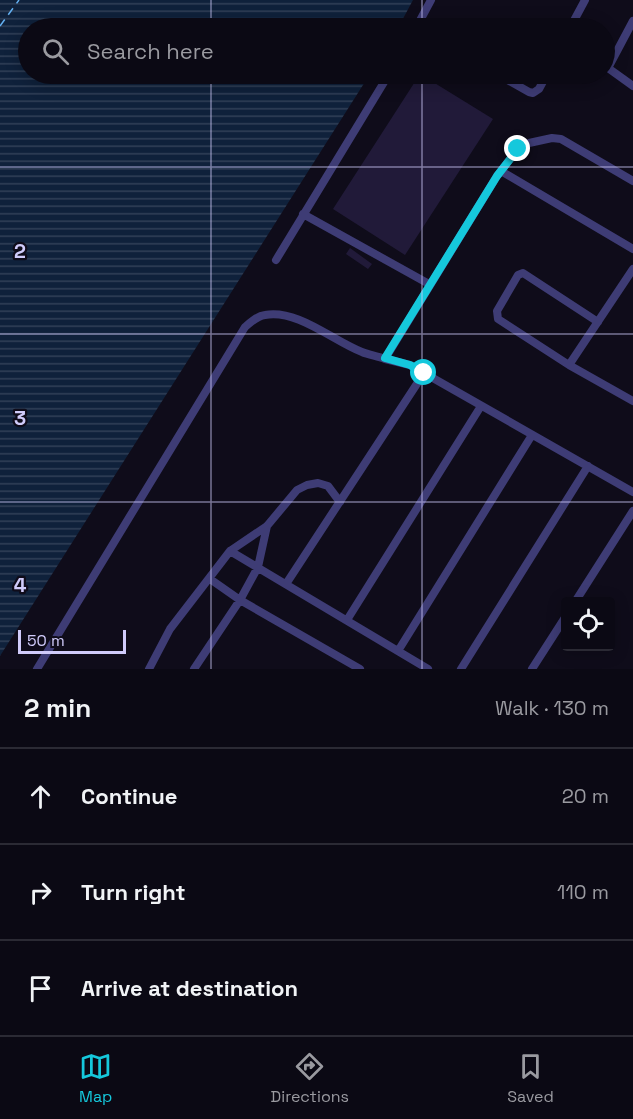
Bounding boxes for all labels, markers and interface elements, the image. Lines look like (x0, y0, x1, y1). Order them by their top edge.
search box (18, 18, 615, 84)
icon: search (39, 35, 72, 68)
text: Search here (87, 37, 214, 65)
route end (504, 135, 530, 161)
text: 2 (14, 238, 26, 264)
route start (410, 359, 436, 385)
text: 3 (14, 405, 26, 431)
text: 4 (14, 572, 27, 598)
map controls (561, 597, 615, 651)
button: locate (561, 597, 615, 651)
scale bar (18, 627, 126, 654)
text: 50 m (27, 630, 65, 651)
text: 2 min (24, 691, 91, 725)
text: Walk · 130 m (495, 695, 609, 721)
icon: ahead (24, 780, 57, 813)
text: Continue (81, 782, 177, 810)
text: 20 m (562, 783, 609, 809)
icon: right (24, 876, 57, 909)
text: Turn right (81, 878, 186, 906)
text: 110 m (557, 879, 609, 905)
icon: arrive (24, 972, 57, 1005)
text: Arrive at destination (81, 974, 298, 1002)
tab: Map (79, 1050, 112, 1107)
tab: Directions (271, 1050, 349, 1107)
tab: Saved (507, 1050, 554, 1107)

